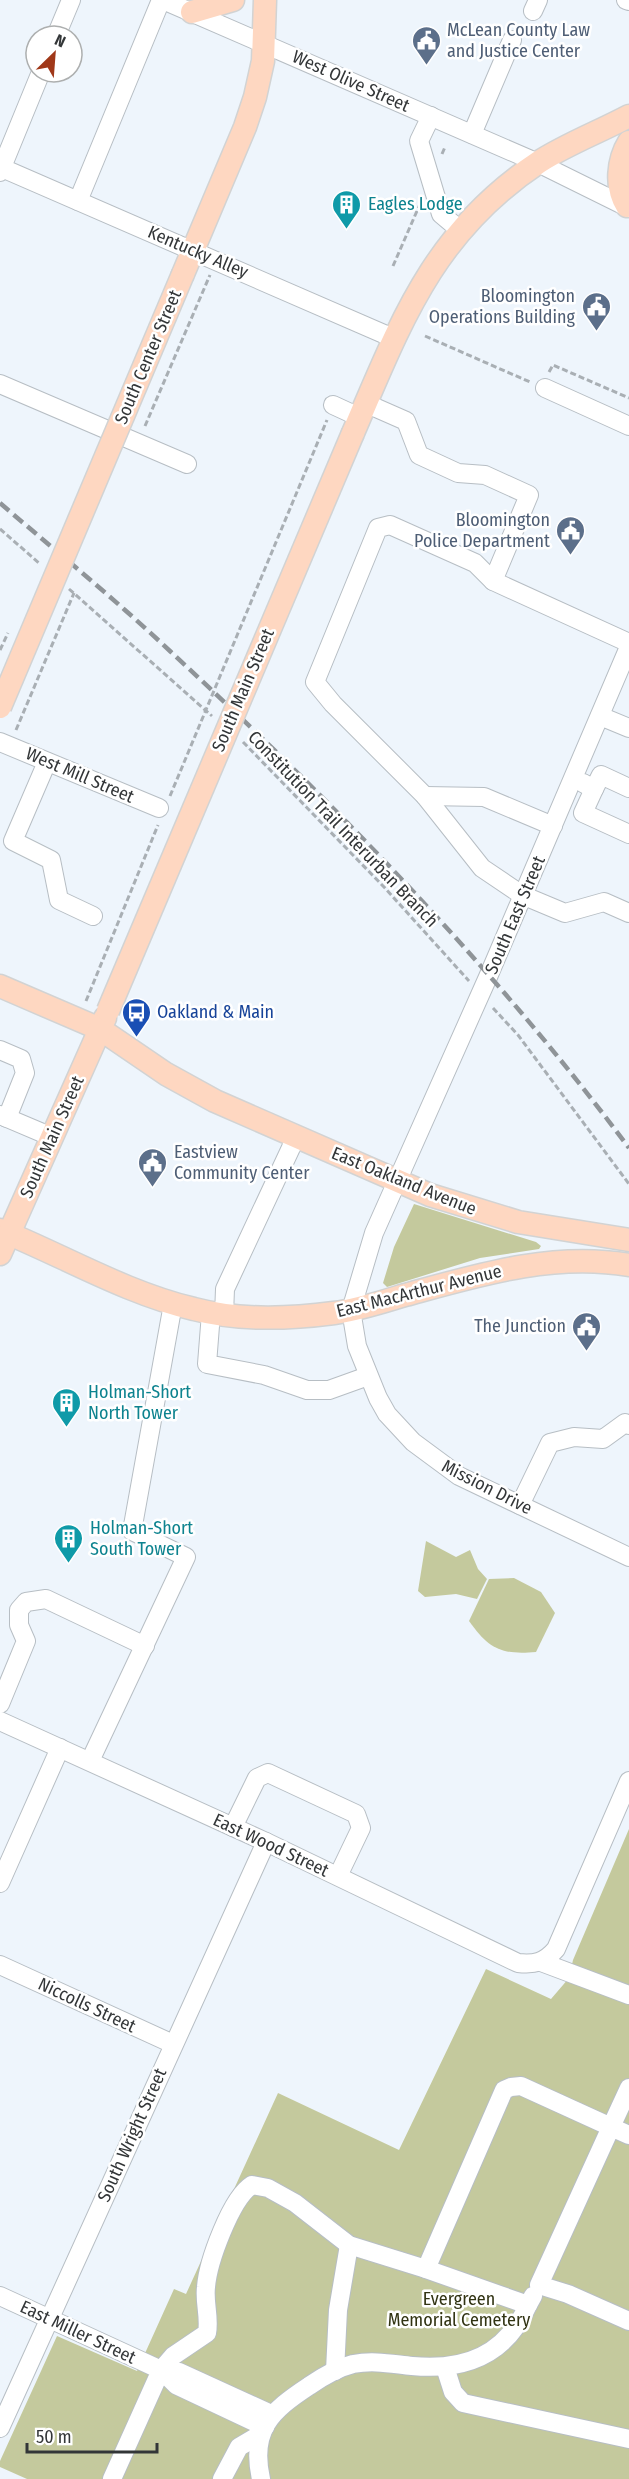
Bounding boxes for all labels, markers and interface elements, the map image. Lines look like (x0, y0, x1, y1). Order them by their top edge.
place label: McLean County Law and Justice Center (447, 19, 590, 62)
north arrow (24, 24, 84, 84)
public building icon: McLean County Law and Justice Center (410, 24, 442, 66)
text: N (52, 30, 68, 51)
street label: West Olive Street (289, 45, 413, 117)
building icon: Eagles Lodge (331, 188, 363, 230)
place label: Eagles Lodge (368, 193, 463, 215)
street label: Kentucky Alley (144, 221, 252, 283)
place label: Bloomington Operations Building (429, 285, 576, 328)
street label: South Center Street (110, 286, 186, 428)
public building icon: Bloomington Operations Building (580, 290, 612, 332)
place label: Bloomington Police Department (414, 509, 550, 552)
public building icon: Bloomington Police Department (555, 514, 587, 556)
street label: South Main Street (207, 625, 279, 755)
street label: Constitution Trail Interurban Branch (243, 726, 443, 932)
street label: West Mill Street (23, 742, 137, 808)
street label: South East Street (480, 852, 550, 977)
bus stop icon: Oakland & Main (120, 996, 152, 1038)
place label: Oakland & Main (157, 1001, 274, 1023)
street label: South Main Street (15, 1072, 89, 1202)
place label: Eastview Community Center (174, 1141, 310, 1184)
street label: East Oakland Avenue (328, 1142, 480, 1220)
public building icon: Eastview Community Center (137, 1146, 169, 1188)
street label: East MacArthur Avenue (334, 1260, 504, 1322)
public building icon: The Junction (571, 1310, 603, 1352)
place label: The Junction (474, 1315, 566, 1337)
place label: Holman-Short North Tower (88, 1381, 191, 1424)
building icon: Holman-Short North Tower (51, 1386, 83, 1428)
street label: Mission Drive (438, 1455, 536, 1519)
place label: Holman-Short South Tower (90, 1517, 193, 1560)
building icon: Holman-Short South Tower (53, 1522, 85, 1564)
street label: East Wood Street (210, 1809, 332, 1881)
street label: Niccolls Street (35, 1973, 139, 2037)
street label: South Wright Street (93, 2065, 171, 2205)
park label: Evergreen Memorial Cemetery (388, 2288, 530, 2331)
street label: East Miller Street (17, 2296, 139, 2368)
scale bar (27, 2416, 158, 2454)
text: 50 m (36, 2426, 72, 2448)

